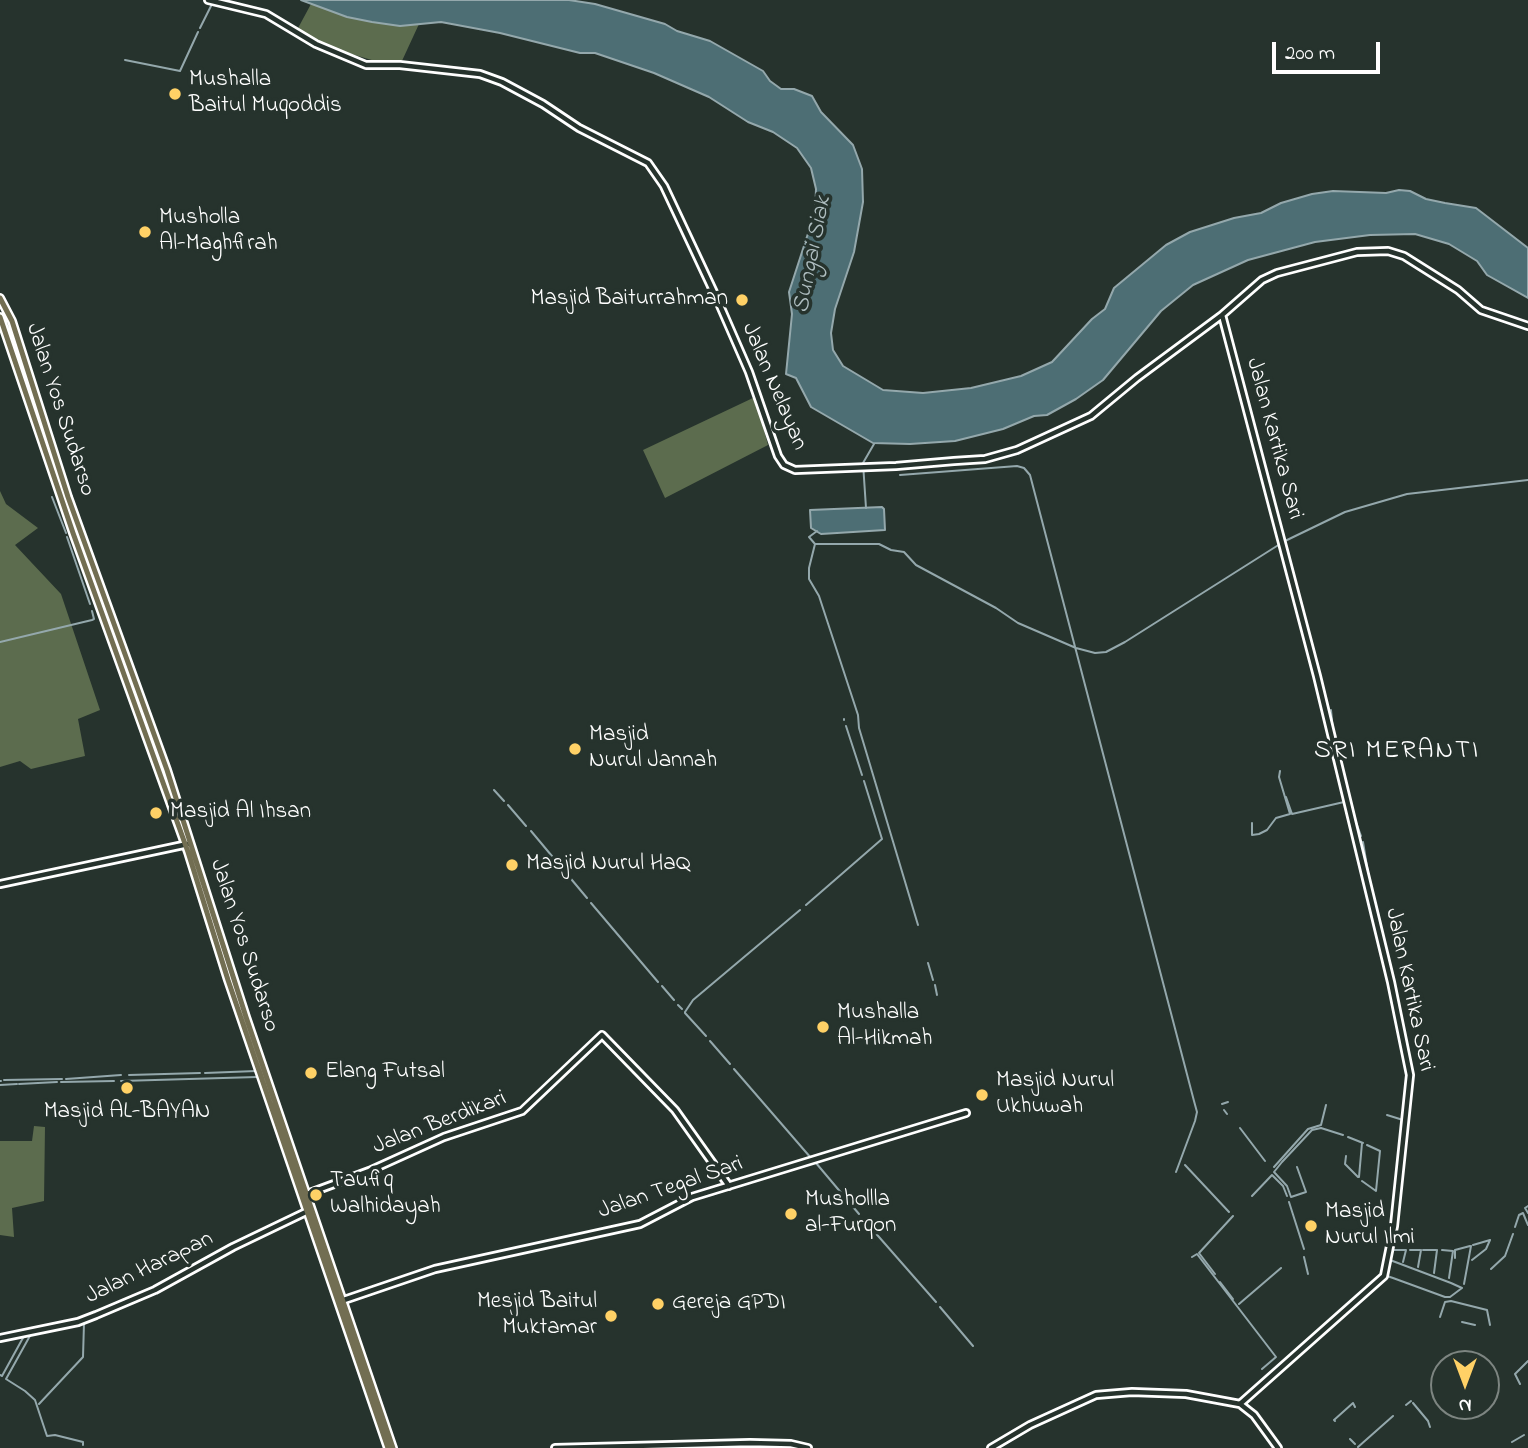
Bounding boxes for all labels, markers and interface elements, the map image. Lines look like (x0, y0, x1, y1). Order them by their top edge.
scale bar (1276, 28, 1384, 72)
text: 200 m (1285, 39, 1335, 69)
place label: Mushalla Baitul Muqoddis (189, 67, 342, 121)
marker: Mushalla Baitul Muqoddis (167, 86, 183, 102)
water label: Sungai Siak (789, 194, 839, 316)
place label: Musholla Al-Maghfirah (159, 205, 278, 259)
marker: Musholla Al-Maghfirah (137, 224, 153, 240)
place label: Masjid Baiturrahman (530, 286, 728, 314)
marker: Masjid Baiturrahman (734, 292, 750, 308)
street label: Jalan Nelayan (734, 319, 812, 455)
street label: Jalan Yos Sudarso (18, 320, 100, 500)
street label: Jalan Kartika Sari (1238, 355, 1308, 523)
place label: Masjid Nurul Jannah (589, 722, 717, 776)
district label: SRI MERANTI (1315, 737, 1479, 769)
marker: Masjid Nurul Jannah (567, 741, 583, 757)
place label: Masjid Al Ihsan (170, 799, 311, 827)
marker: Masjid Al Ihsan (148, 805, 164, 821)
place label: Masjid Nurul HaQ (526, 851, 691, 879)
street label: Jalan Yos Sudarso (202, 856, 284, 1036)
marker: Masjid Nurul HaQ (504, 857, 520, 873)
street label: Jalan Kartika Sari (1377, 906, 1439, 1074)
place label: Mushalla Al-Hikmah (837, 1000, 932, 1054)
marker: Mushalla Al-Hikmah (815, 1019, 831, 1035)
place label: Elang Futsal (325, 1059, 445, 1087)
marker: Elang Futsal (303, 1065, 319, 1081)
place label: Masjid Nurul Ukhuwah (996, 1068, 1114, 1122)
marker: Masjid AL-BAYAN (119, 1080, 135, 1096)
street label: Jalan Berdikari (369, 1086, 511, 1162)
marker: Masjid Nurul Ukhuwah (974, 1087, 990, 1103)
place label: Masjid AL-BAYAN (44, 1099, 210, 1127)
street label: Jalan Tegal Sari (595, 1151, 747, 1227)
place label: Taufiq Walhidayah (330, 1168, 441, 1222)
marker: Taufiq Walhidayah (308, 1187, 324, 1203)
place label: Mushollla al-Furqon (805, 1187, 896, 1241)
place label: Masjid Nurul Ilmi (1325, 1199, 1415, 1253)
marker: Mushollla al-Furqon (783, 1206, 799, 1222)
marker: Masjid Nurul Ilmi (1303, 1218, 1319, 1234)
street label: Jalan Harapan (82, 1226, 218, 1312)
place label: Mesjid Baitul Muktamar (477, 1289, 597, 1343)
place label: Gereja GPDI (672, 1290, 786, 1318)
marker: Gereja GPDI (650, 1296, 666, 1312)
marker: Mesjid Baitul Muktamar (603, 1308, 619, 1324)
north arrow (1430, 1350, 1500, 1420)
text: N (1459, 1391, 1471, 1418)

